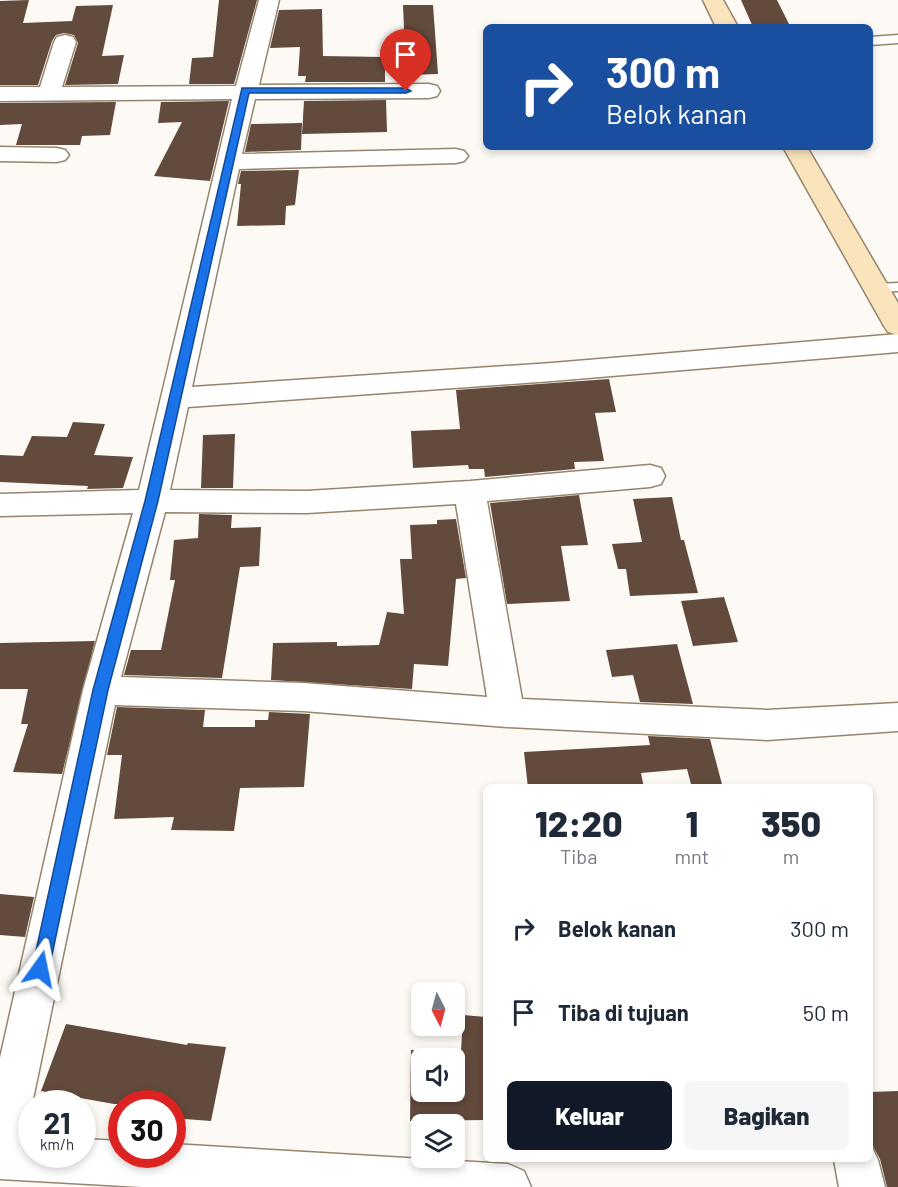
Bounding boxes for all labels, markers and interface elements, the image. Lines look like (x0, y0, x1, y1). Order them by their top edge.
pin (380, 29, 431, 91)
icon: arrive (389, 38, 422, 71)
text: 300 m (606, 46, 720, 96)
icon: right (507, 48, 585, 126)
text: Belok kanan (606, 97, 747, 129)
text: 12:20 (535, 801, 623, 844)
text: 1 (685, 801, 698, 844)
text: 350 (761, 801, 821, 844)
text: Tiba (560, 844, 597, 868)
text: mnt (675, 844, 709, 868)
text: m (783, 844, 799, 868)
icon: right (507, 912, 540, 945)
text: Belok kanan (558, 915, 676, 941)
text: 300 m (790, 915, 849, 941)
position arrow (8, 937, 72, 1001)
north arrow (411, 982, 465, 1036)
map controls (411, 982, 465, 1168)
icon: arrive (507, 996, 540, 1029)
text: Tiba di tujuan (558, 999, 689, 1025)
text: 50 m (803, 999, 849, 1025)
button: sound (411, 1048, 465, 1102)
button: Keluar (507, 1081, 672, 1150)
button: Bagikan (684, 1081, 849, 1150)
speed limit sign: 30 (108, 1090, 186, 1168)
text: 21 (43, 1104, 71, 1140)
button: layers (411, 1114, 465, 1168)
text: km/h (40, 1135, 74, 1153)

